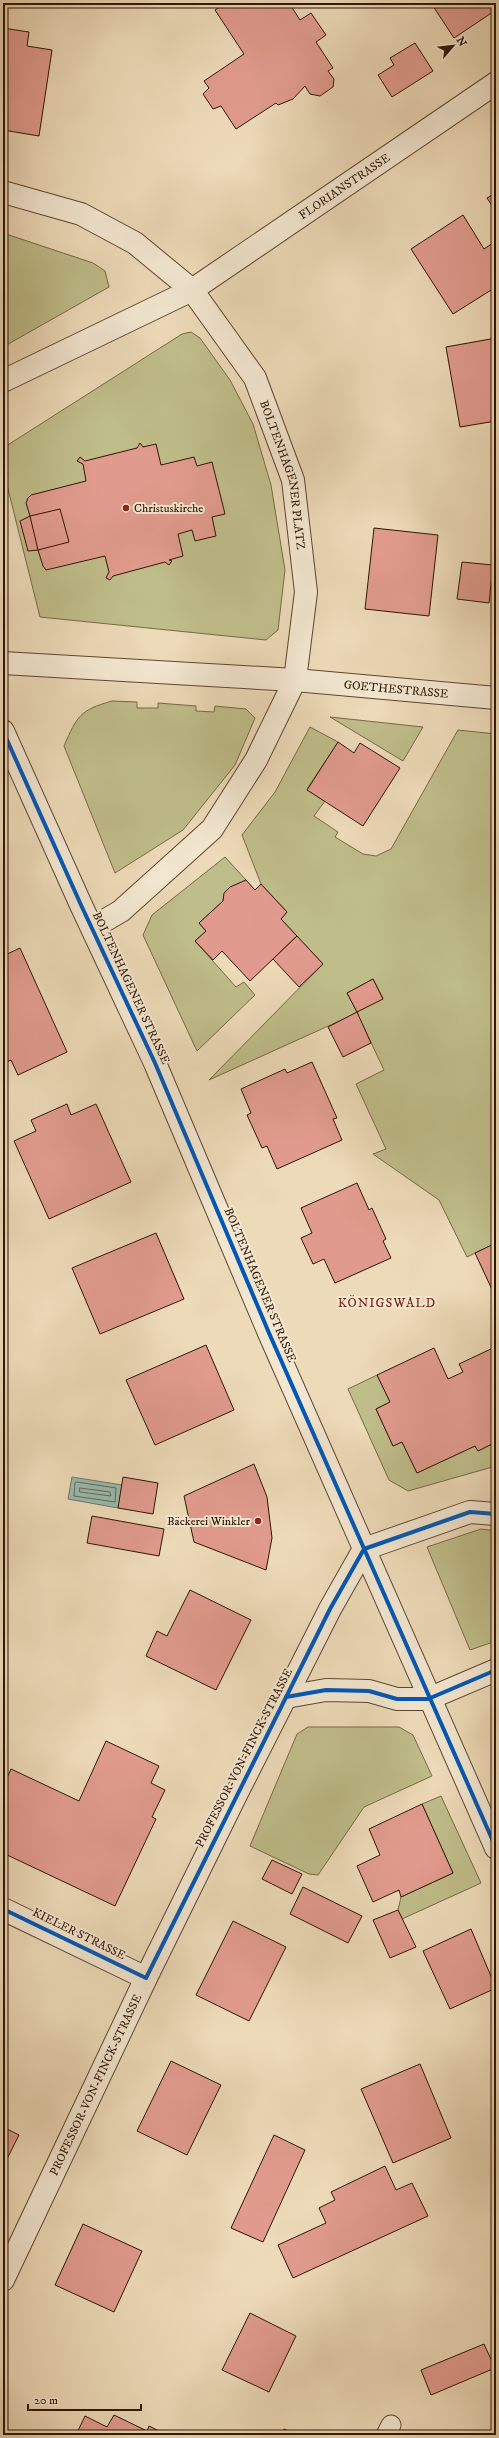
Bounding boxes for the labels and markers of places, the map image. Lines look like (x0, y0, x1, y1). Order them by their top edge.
place label: Christuskirche (134, 501, 203, 516)
marker: Christuskirche (121, 503, 131, 513)
place label: Bäckerei Winkler (167, 1514, 251, 1529)
marker: Bäckerei Winkler (253, 1516, 263, 1526)

